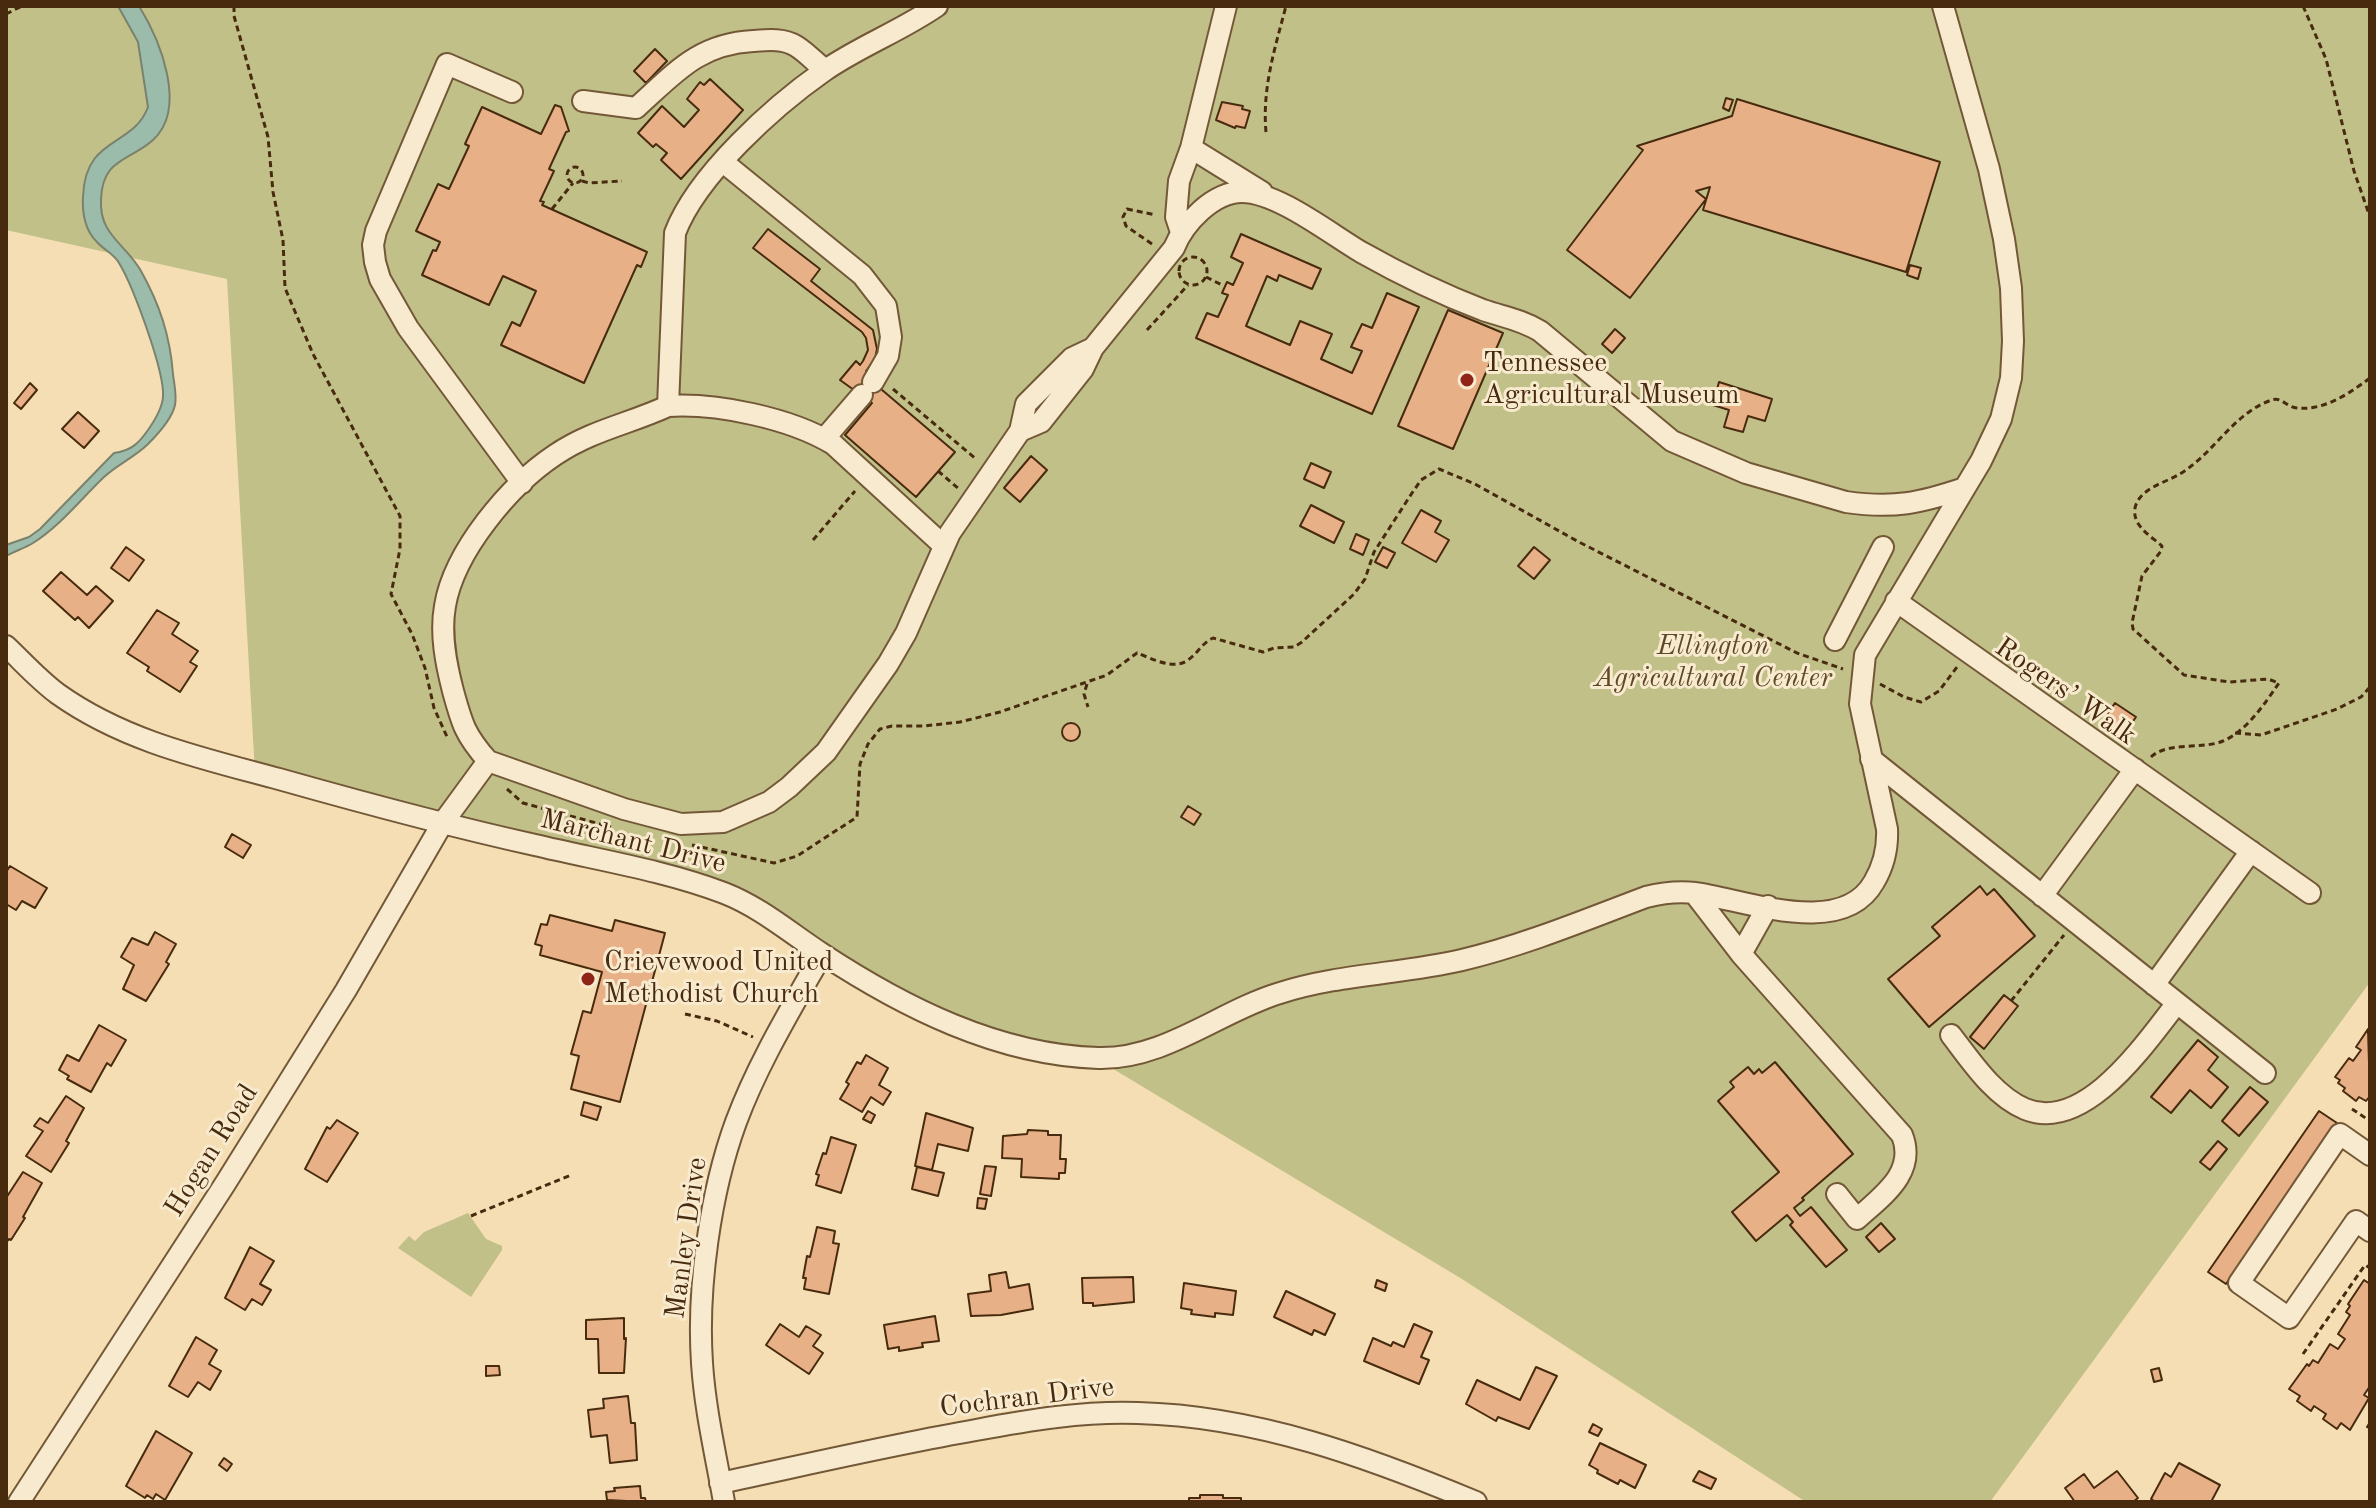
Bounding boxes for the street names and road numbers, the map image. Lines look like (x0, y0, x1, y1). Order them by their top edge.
street label: Rogers’ Walk (1988, 631, 2142, 753)
street label: Marchant Drive (537, 803, 729, 881)
street label: Hogan Road (158, 1078, 266, 1224)
street label: Manley Drive (659, 1155, 715, 1321)
street label: Cochran Drive (938, 1371, 1116, 1425)

